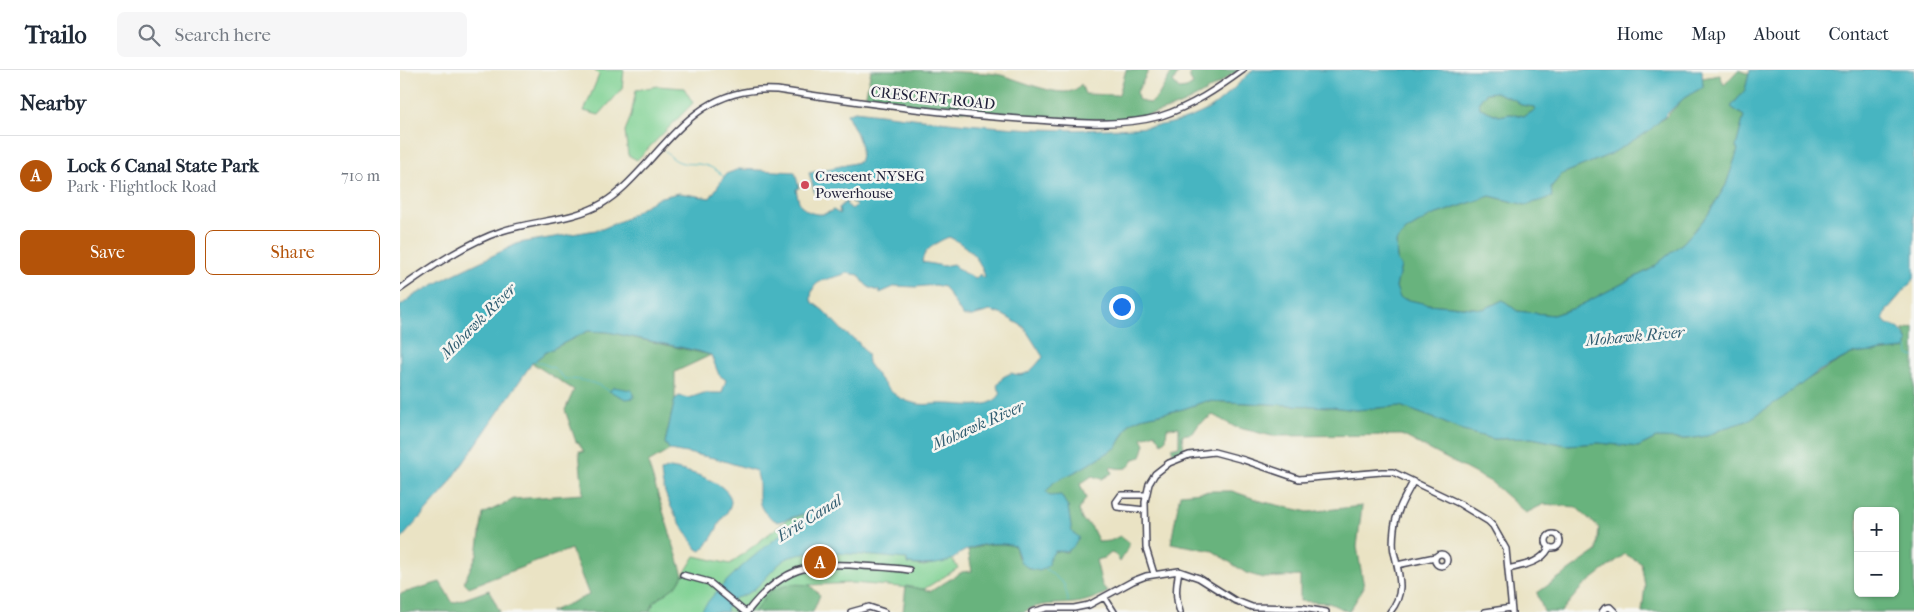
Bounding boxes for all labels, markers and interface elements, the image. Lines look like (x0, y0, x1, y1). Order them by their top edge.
search box (117, 12, 467, 57)
text: Trailo (25, 21, 87, 49)
icon: search (135, 21, 163, 49)
text: Search here (175, 24, 271, 46)
text: Home (1616, 24, 1663, 45)
text: Map (1691, 24, 1726, 45)
text: About (1754, 24, 1800, 45)
text: Contact (1828, 24, 1889, 45)
street label: CRESCENT ROAD (870, 83, 996, 113)
text: Nearby (20, 91, 86, 115)
text: Lock 6 Canal State Park (67, 155, 259, 177)
text: A (31, 166, 41, 185)
text: 710 m (341, 166, 380, 185)
place label: Crescent NYSEG Powerhouse (815, 167, 925, 202)
text: Park · Flightlock Road (67, 177, 217, 196)
marker: Crescent NYSEG Powerhouse (799, 179, 811, 191)
button: Save (20, 230, 195, 275)
button: Share (205, 230, 380, 275)
water label: Mohawk River (436, 278, 521, 363)
your location (1109, 294, 1135, 320)
water label: Mohawk River (1584, 322, 1687, 350)
water label: Mohawk River (928, 395, 1029, 454)
water label: Erie Canal (772, 490, 847, 546)
map controls (1854, 507, 1899, 597)
button: + (1854, 507, 1899, 552)
pin: A (804, 543, 836, 581)
button: − (1854, 552, 1899, 597)

